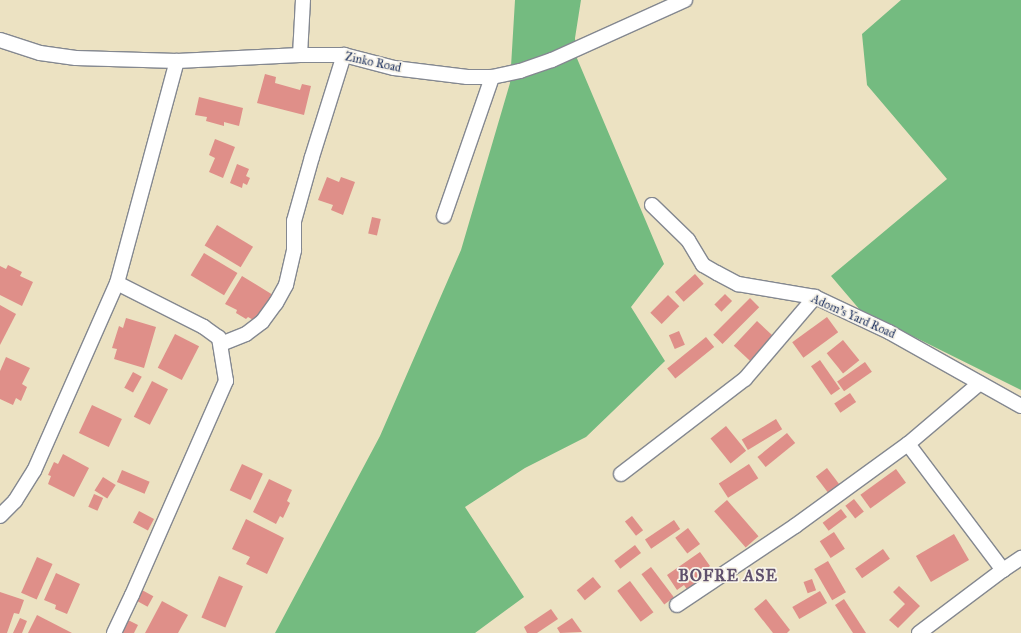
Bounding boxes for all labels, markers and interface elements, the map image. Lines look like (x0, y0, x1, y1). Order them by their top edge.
street label: Zinko Road (344, 50, 402, 76)
street label: Adom's Yard Road (809, 292, 897, 342)
district label: BOFRE ASE (678, 566, 778, 586)

